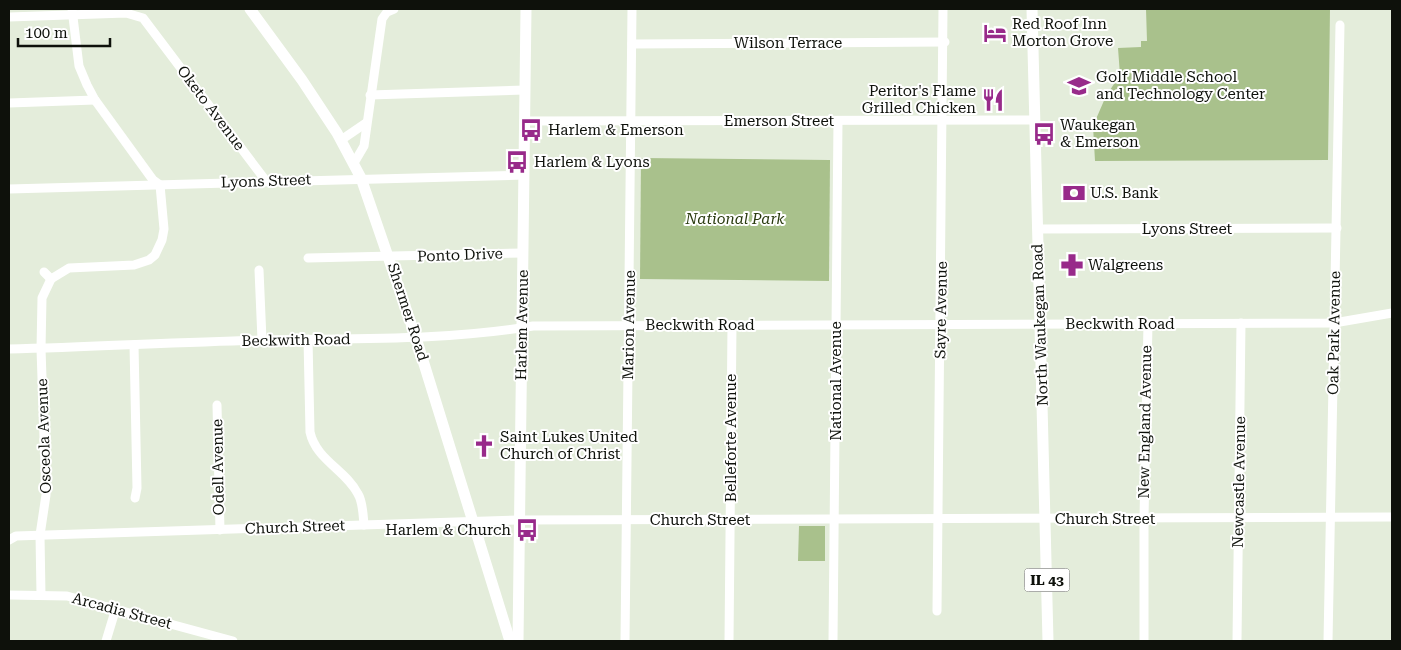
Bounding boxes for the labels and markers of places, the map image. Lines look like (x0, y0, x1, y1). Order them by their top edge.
place label: Red Roof Inn Morton Grove (1012, 15, 1113, 50)
hotel icon: Red Roof Inn Morton Grove (982, 20, 1008, 46)
place label: Golf Middle School and Technology Center (1096, 68, 1265, 103)
school or university icon: Golf Middle School and Technology Center (1066, 73, 1092, 99)
place label: Peritor's Flame Grilled Chicken (862, 82, 976, 117)
restaurant icon: Peritor's Flame Grilled Chicken (980, 87, 1006, 113)
place label: Waukegan & Emerson (1060, 116, 1139, 151)
bus stop icon: Harlem & Emerson (518, 117, 544, 143)
place label: Harlem & Emerson (548, 121, 684, 139)
bus stop icon: Waukegan & Emerson (1031, 121, 1057, 147)
bus stop icon: Harlem & Lyons (504, 149, 530, 175)
place label: Harlem & Lyons (534, 153, 650, 171)
bank icon: U.S. Bank (1061, 180, 1087, 206)
place label: U.S. Bank (1090, 184, 1159, 202)
pharmacy icon: Walgreens (1059, 252, 1085, 278)
place label: Walgreens (1088, 256, 1163, 274)
place label: Saint Lukes United Church of Christ (500, 428, 638, 463)
church icon: Saint Lukes United Church of Christ (471, 433, 497, 459)
bus stop icon: Harlem & Church (514, 517, 540, 543)
place label: Harlem & Church (385, 521, 511, 539)

